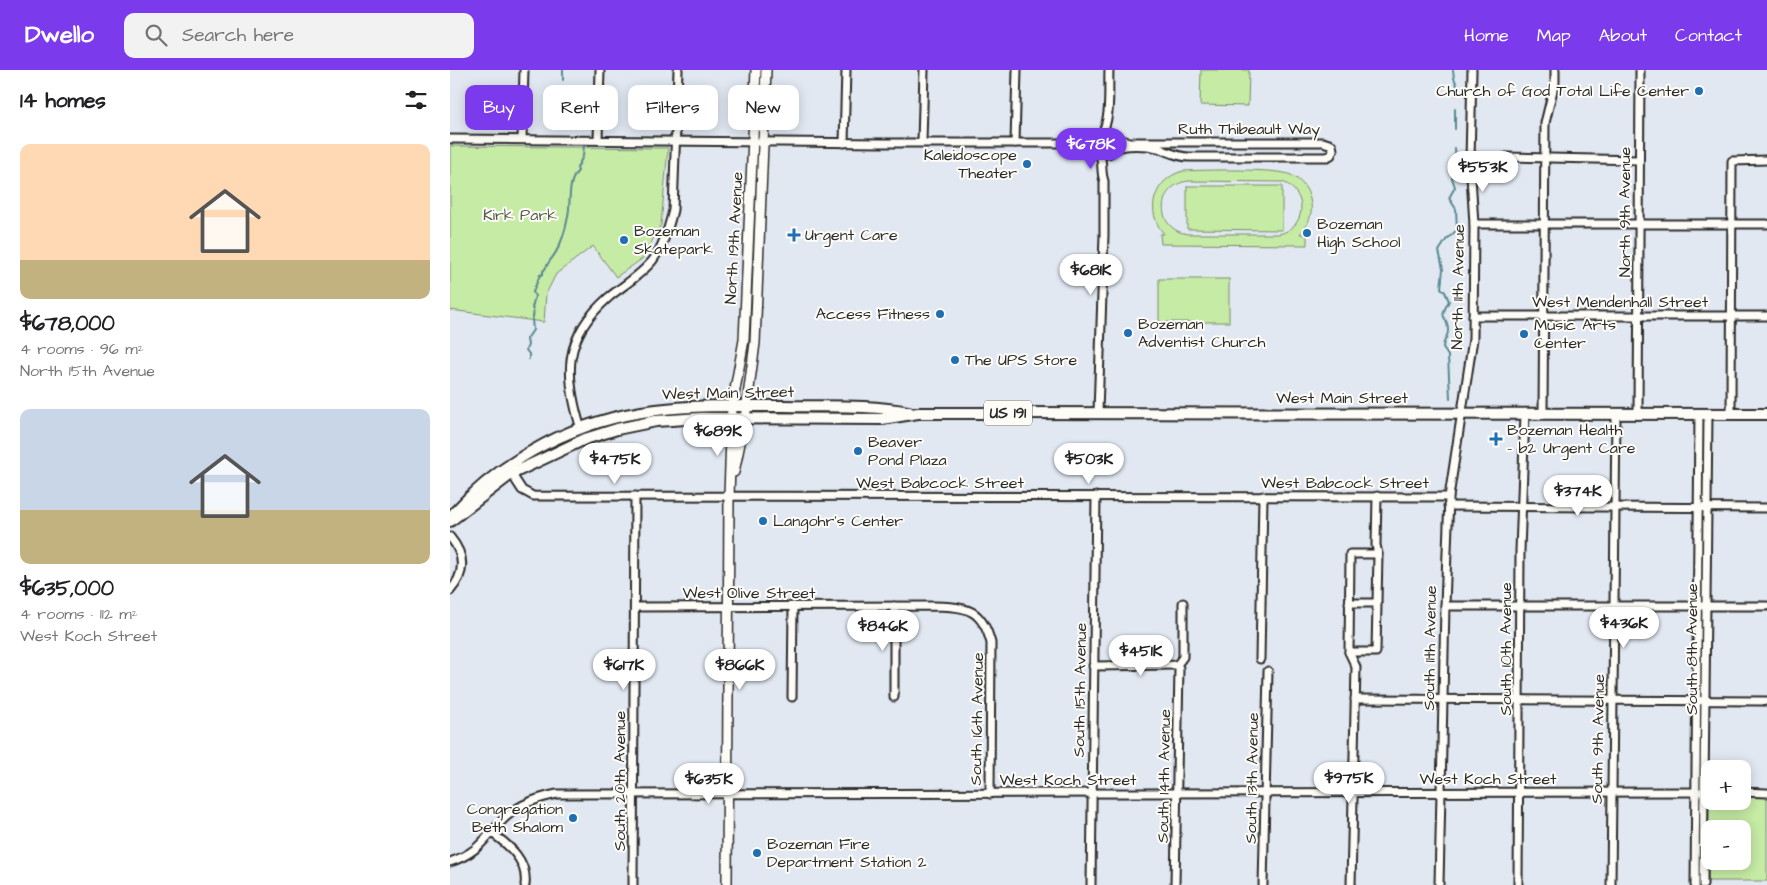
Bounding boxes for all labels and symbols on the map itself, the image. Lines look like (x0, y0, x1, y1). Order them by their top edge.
place label: Church of God Total Life Center (1436, 80, 1689, 102)
marker: Church of God Total Life Center (1693, 85, 1705, 97)
street label: Ruth Thibeault Way (1178, 118, 1320, 141)
pin: $678K (1056, 128, 1126, 170)
place label: Kaleidoscope Theater (924, 144, 1017, 184)
street label: North 9th Avenue (1614, 146, 1636, 277)
pin: $553K (1448, 150, 1518, 193)
marker: Kaleidoscope Theater (1021, 158, 1033, 170)
street label: North 19th Avenue (720, 171, 748, 305)
park label: Kirk Park (483, 204, 557, 226)
place label: Bozeman High School (1317, 213, 1401, 254)
place label: Bozeman Skatepark (634, 220, 713, 260)
place label: Urgent Care (805, 224, 898, 247)
street label: North 11th Avenue (1446, 224, 1470, 350)
marker: Bozeman High School (1301, 227, 1313, 239)
marker: Urgent Care (787, 228, 801, 242)
marker: Bozeman Skatepark (618, 234, 630, 246)
pin: $681K (1056, 254, 1126, 296)
street label: West Mendenhall Street (1532, 291, 1709, 313)
place label: Access Fitness (816, 303, 930, 325)
marker: Access Fitness (934, 308, 946, 320)
place label: Bozeman Adventist Church (1138, 313, 1266, 353)
place label: Music Arts Center (1534, 314, 1616, 354)
marker: Bozeman Adventist Church (1122, 327, 1134, 339)
marker: Music Arts Center (1518, 328, 1530, 340)
place label: The UPS Store (965, 349, 1077, 371)
marker: The UPS Store (949, 354, 961, 366)
street label: West Main Street (662, 381, 795, 405)
street label: West Main Street (1276, 387, 1409, 409)
road number: US 191 (984, 400, 1032, 426)
pin: $689K (683, 414, 753, 457)
place label: Bozeman Health - b2 Urgent Care (1507, 419, 1636, 460)
place label: Beaver Pond Plaza (868, 431, 947, 471)
marker: Bozeman Health - b2 Urgent Care (1489, 432, 1503, 446)
pin: $475K (580, 442, 650, 485)
pin: $503K (1054, 442, 1124, 485)
marker: Beaver Pond Plaza (852, 445, 864, 457)
street label: West Babcock Street (856, 472, 1025, 494)
street label: West Babcock Street (1261, 472, 1430, 494)
pin: $374K (1543, 474, 1613, 517)
place label: Langohr's Center (773, 510, 903, 533)
marker: Langohr's Center (757, 515, 769, 527)
street label: West Olive Street (683, 582, 816, 604)
street label: South 10th Avenue (1495, 582, 1517, 716)
street label: South 8th Avenue (1681, 583, 1703, 715)
street label: South 11th Avenue (1418, 585, 1442, 711)
pin: $436K (1589, 606, 1659, 649)
pin: $846K (848, 610, 918, 652)
street label: South 15th Avenue (1068, 622, 1092, 757)
pin: $451K (1106, 634, 1176, 677)
pin: $617K (589, 648, 659, 691)
pin: $866K (705, 648, 775, 691)
street label: South 16th Avenue (965, 652, 989, 786)
street label: South 9th Avenue (1586, 673, 1610, 804)
street label: South 14th Avenue (1152, 709, 1176, 843)
street label: South 20th Avenue (609, 711, 631, 851)
street label: South 13th Avenue (1240, 712, 1264, 844)
pin: $635K (674, 762, 744, 805)
pin: $975K (1314, 762, 1384, 804)
street label: West Koch Street (1419, 768, 1557, 790)
street label: West Koch Street (999, 769, 1137, 791)
place label: Congregation Beth Shalom (467, 798, 564, 838)
marker: Congregation Beth Shalom (567, 812, 579, 824)
place label: Bozeman Fire Department Station 2 (767, 833, 927, 873)
marker: Bozeman Fire Department Station 2 (751, 847, 763, 859)

